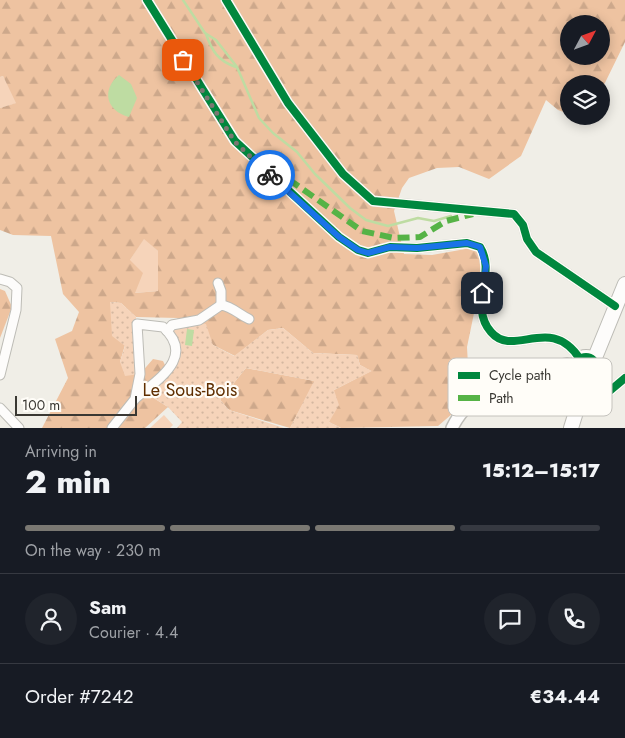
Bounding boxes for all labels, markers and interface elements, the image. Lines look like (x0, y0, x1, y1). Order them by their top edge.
north arrow (560, 15, 610, 65)
map controls (560, 15, 610, 125)
pin (162, 39, 204, 81)
icon: bag (169, 46, 197, 74)
button: layers (560, 75, 610, 125)
courier (245, 150, 295, 200)
icon: bike (256, 161, 284, 189)
pin (461, 272, 503, 314)
icon: home (468, 279, 496, 307)
legend (448, 358, 612, 416)
text: Cycle path (489, 365, 551, 385)
park label: Le Sous-Bois (143, 377, 237, 403)
text: Path (489, 388, 514, 408)
scale bar (15, 393, 138, 416)
text: 100 m (22, 395, 60, 415)
text: Arriving in (25, 440, 97, 463)
text: 15:12–15:17 (482, 457, 600, 484)
text: 2 min (25, 459, 111, 505)
text: On the way · 230 m (25, 539, 161, 562)
button: person (25, 593, 77, 645)
button: chat (484, 593, 536, 645)
button: phone (548, 593, 600, 645)
text: Sam (89, 594, 127, 621)
text: Courier · 4.4 (89, 621, 178, 644)
text: Order #7242 (25, 683, 134, 710)
text: €34.44 (530, 683, 600, 710)

